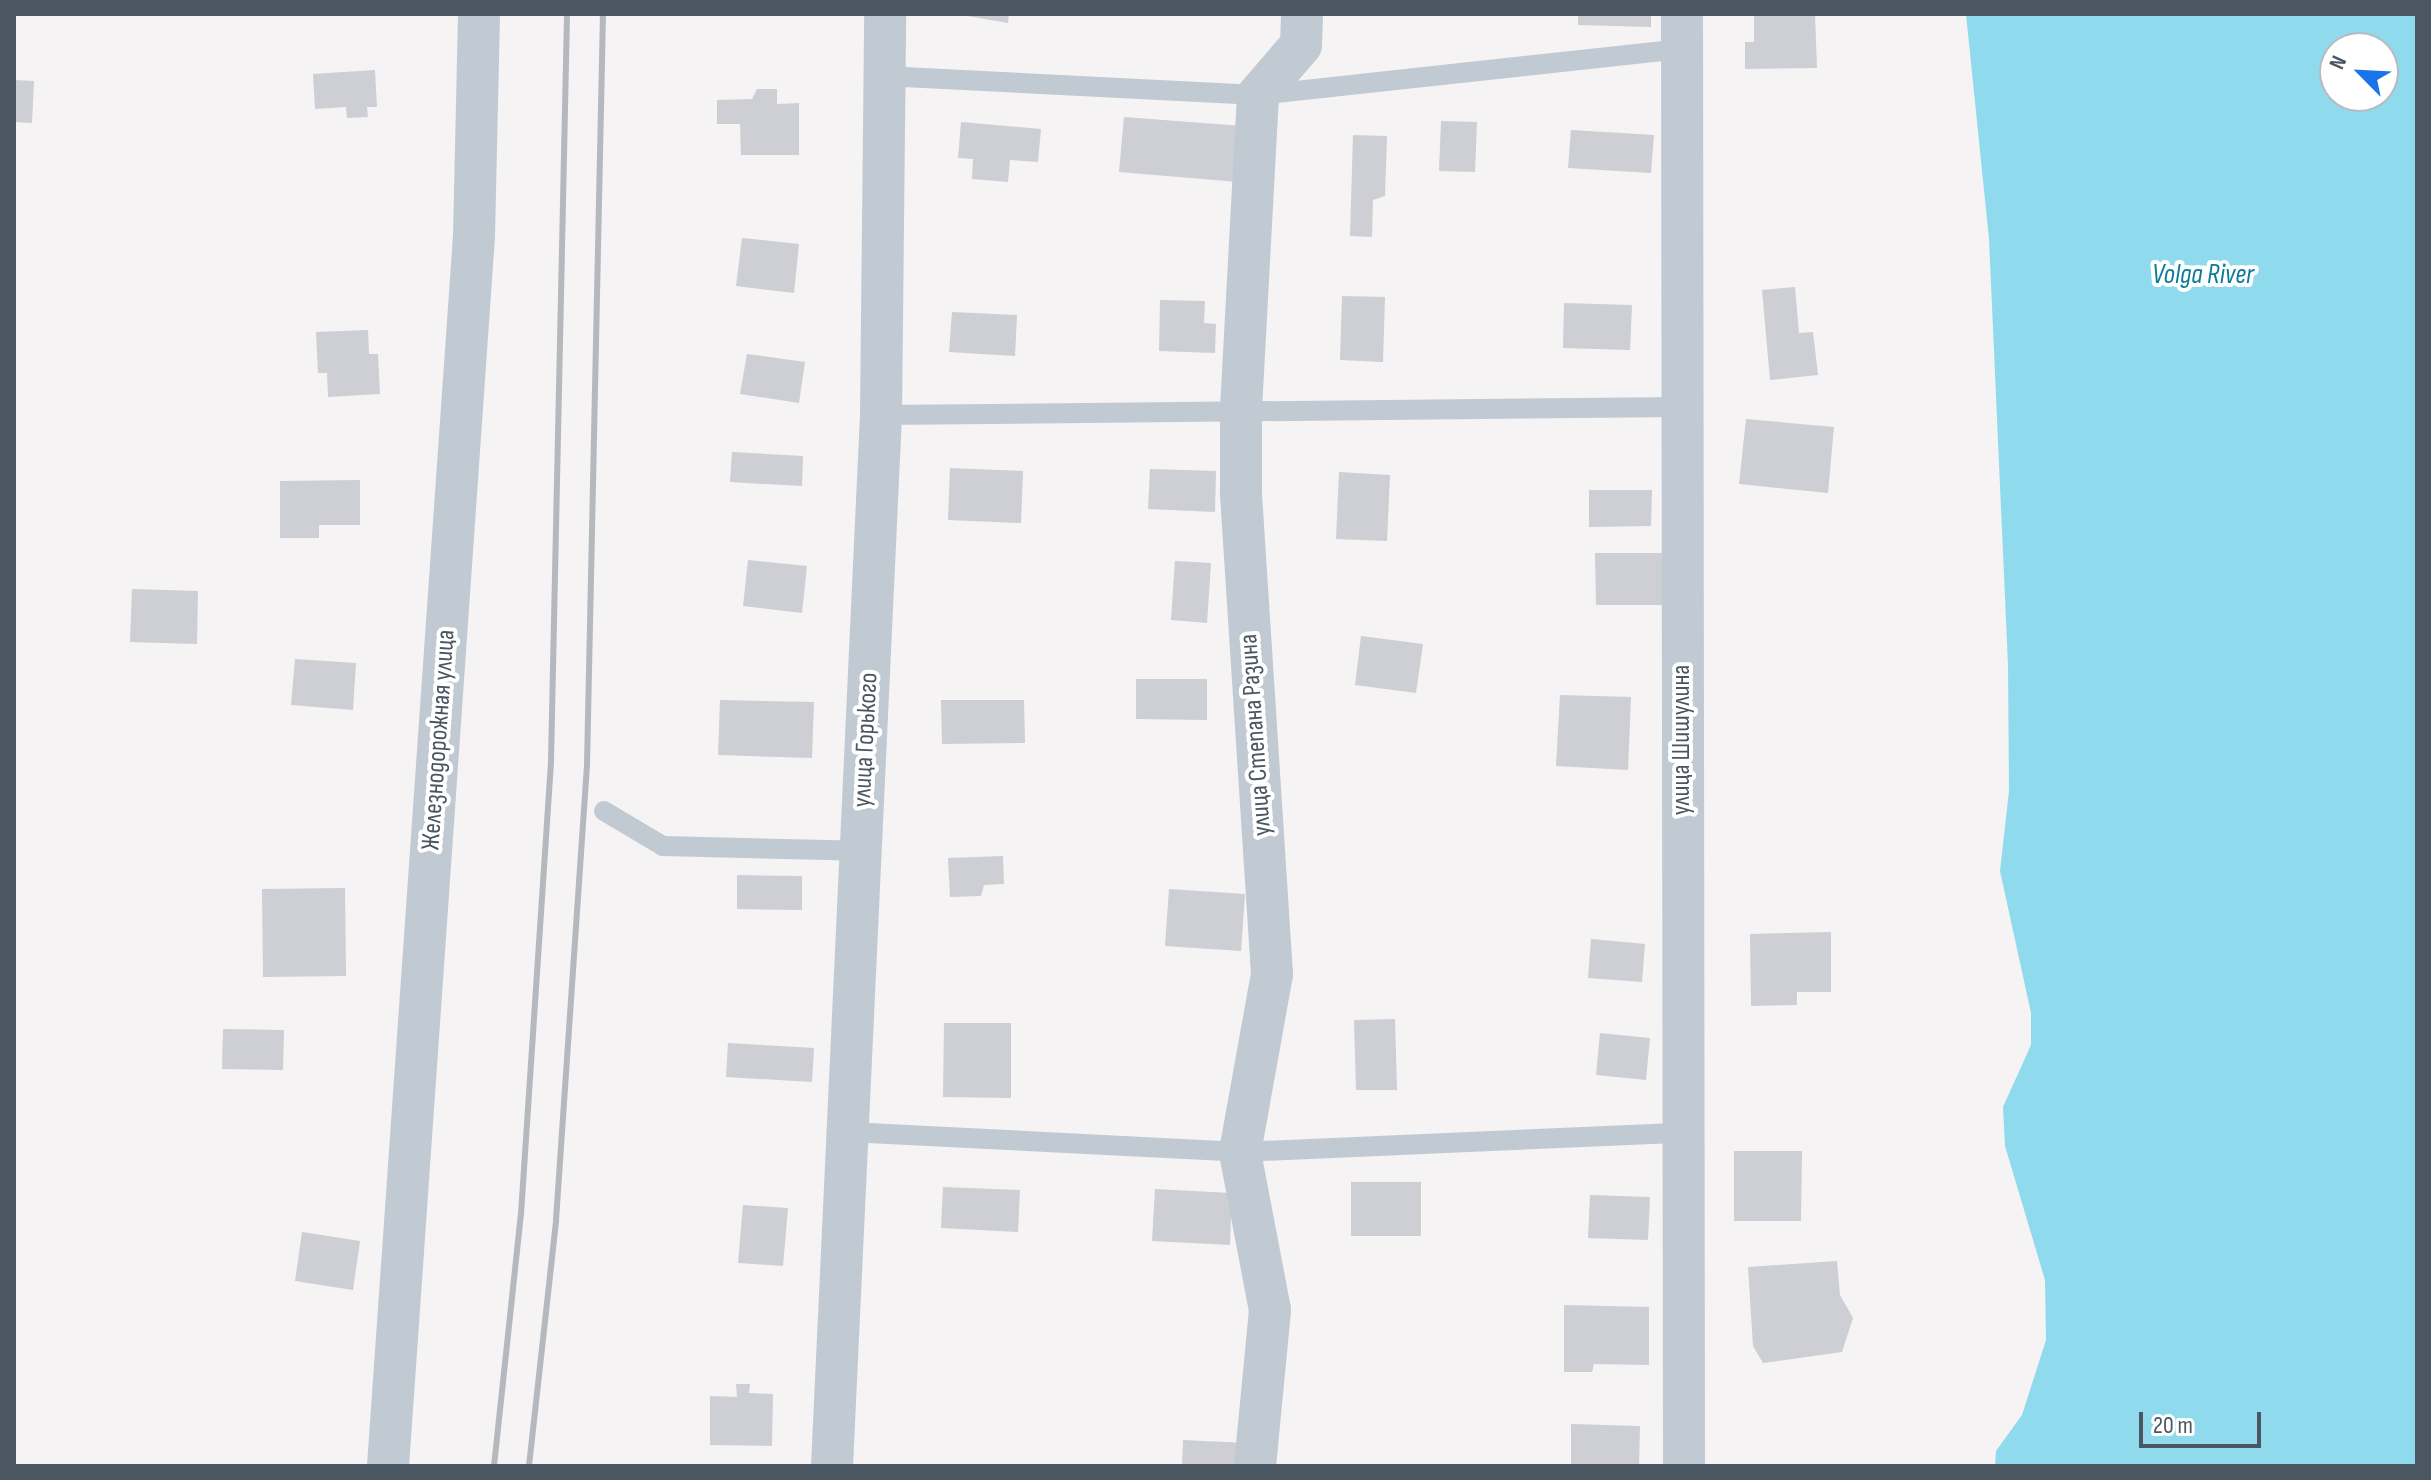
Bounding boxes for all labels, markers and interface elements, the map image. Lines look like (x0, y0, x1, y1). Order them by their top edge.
north arrow (2319, 32, 2399, 112)
text: N (2324, 52, 2353, 74)
water label: Volga River (2152, 258, 2254, 292)
street label: Железнодорожная улица (416, 629, 462, 851)
street label: улица Степана Разина (1233, 633, 1279, 837)
street label: улица Шишулина (1666, 665, 1698, 815)
street label: улица Горького (847, 672, 885, 808)
scale bar (2143, 1396, 2265, 1446)
text: 20 m (2153, 1411, 2193, 1440)

